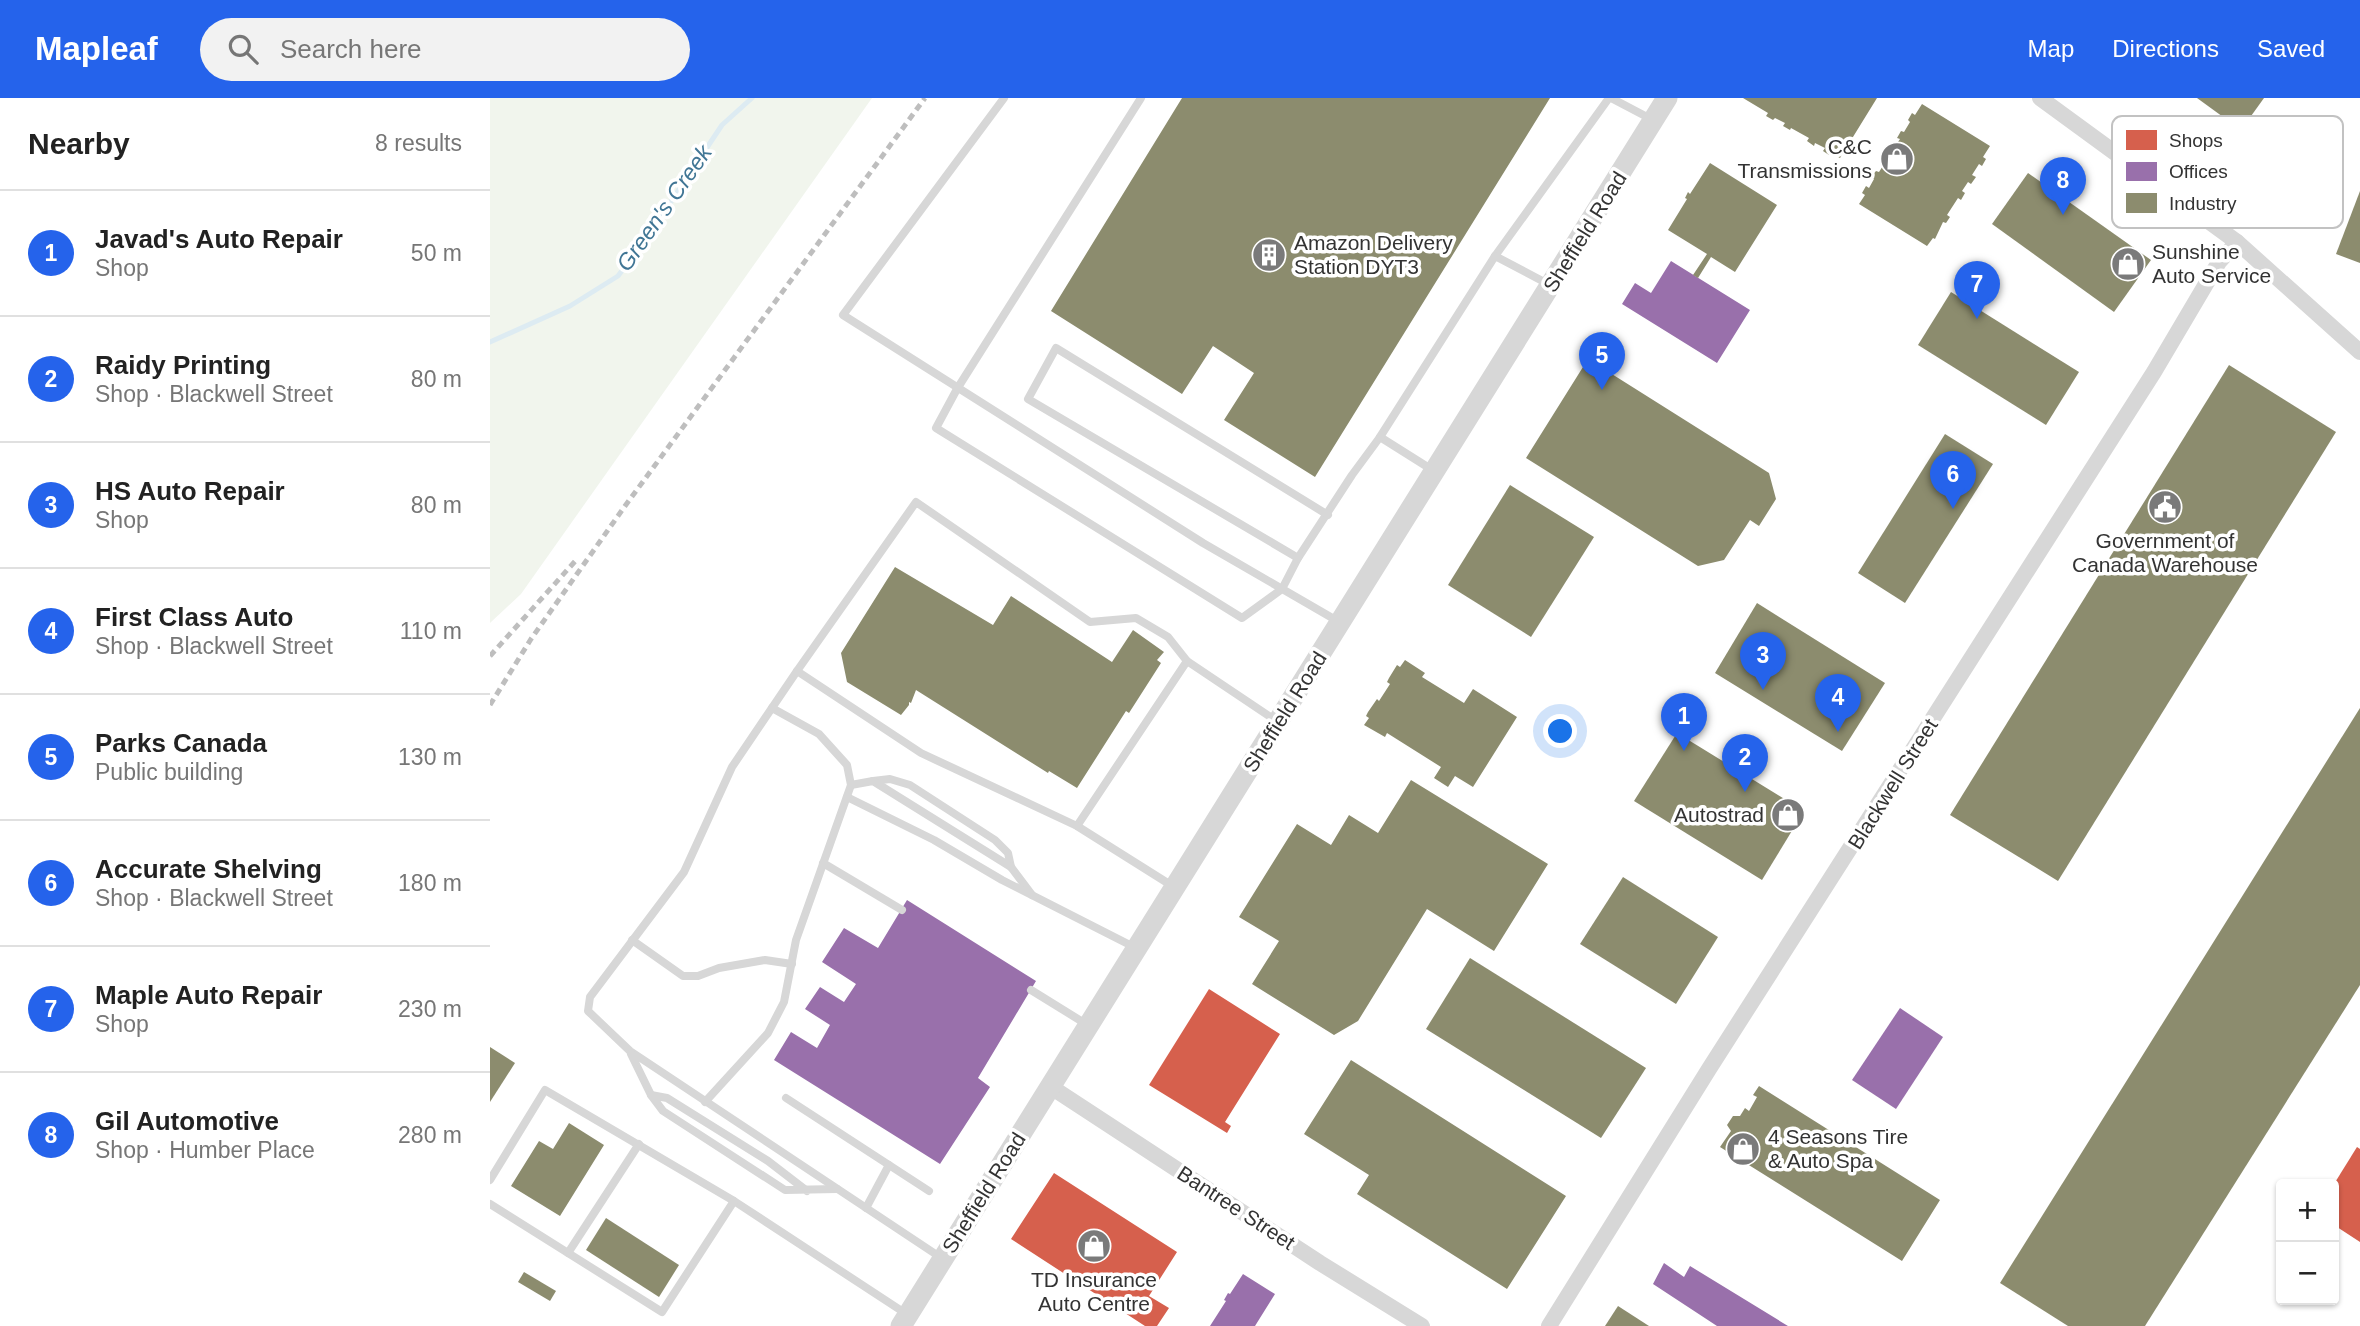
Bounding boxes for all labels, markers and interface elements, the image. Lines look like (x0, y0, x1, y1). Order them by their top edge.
search box (200, 18, 690, 81)
text: Mapleaf (35, 30, 158, 67)
icon: search (224, 30, 262, 68)
text: Search here (280, 34, 422, 64)
text: Map (2028, 35, 2074, 62)
text: Directions (2112, 35, 2219, 62)
text: Saved (2257, 35, 2325, 62)
legend (2112, 116, 2343, 228)
text: Nearby (28, 127, 130, 160)
text: 8 results (375, 130, 462, 156)
text: Shops (2169, 130, 2223, 151)
place label: C&C Transmissions (1737, 135, 1872, 182)
water label: Green's Creek (611, 139, 718, 276)
shop icon: C&C Transmissions (1878, 140, 1916, 178)
pin: 8 (2040, 157, 2086, 215)
text: Offices (2169, 161, 2228, 182)
street label: Sheffield Road (1538, 167, 1631, 296)
text: Industry (2169, 193, 2237, 214)
text: Javad's Auto Repair (95, 224, 343, 254)
place label: Amazon Delivery Station DYT3 (1294, 231, 1453, 278)
building icon: Amazon Delivery Station DYT3 (1250, 236, 1288, 274)
text: 1 (45, 240, 57, 266)
text: 50 m (411, 240, 462, 266)
place label: Sunshine Auto Service (2152, 240, 2271, 287)
shop icon: Sunshine Auto Service (2109, 245, 2147, 283)
text: Shop (95, 255, 149, 281)
pin: 7 (1954, 261, 2000, 319)
pin: 5 (1579, 332, 1625, 390)
text: Raidy Printing (95, 350, 271, 380)
text: 2 (45, 366, 57, 392)
text: 80 m (411, 366, 462, 392)
text: Shop · Blackwell Street (95, 381, 333, 407)
pin: 6 (1930, 451, 1976, 509)
text: HS Auto Repair (95, 476, 285, 506)
public building icon: Government of Canada Warehouse (2146, 488, 2184, 526)
text: 3 (45, 492, 57, 518)
text: 80 m (411, 492, 462, 518)
text: Shop (95, 507, 149, 533)
place label: Government of Canada Warehouse (2072, 529, 2258, 576)
text: First Class Auto (95, 602, 293, 632)
text: 4 (45, 618, 57, 644)
text: 110 m (400, 618, 462, 644)
pin: 3 (1740, 632, 1786, 690)
text: Shop · Blackwell Street (95, 633, 333, 659)
street label: Sheffield Road (1238, 647, 1331, 776)
pin: 4 (1815, 674, 1861, 732)
pin: 1 (1661, 693, 1707, 751)
your location (1543, 714, 1577, 748)
street label: Blackwell Street (1843, 714, 1942, 853)
text: Parks Canada (95, 728, 267, 758)
pin: 2 (1722, 734, 1768, 792)
text: 5 (45, 744, 57, 770)
text: 130 m (398, 744, 462, 770)
text: Public building (95, 759, 243, 785)
shop icon: Autostrad (1769, 796, 1807, 834)
place label: Autostrad (1674, 803, 1764, 826)
text: Accurate Shelving (95, 854, 322, 884)
text: 6 (45, 870, 57, 896)
text: 180 m (398, 870, 462, 896)
text: Shop · Blackwell Street (95, 885, 333, 911)
text: Maple Auto Repair (95, 980, 322, 1010)
text: 7 (45, 996, 57, 1022)
text: 230 m (398, 996, 462, 1022)
text: Shop (95, 1011, 149, 1037)
text: Gil Automotive (95, 1106, 279, 1136)
text: 8 (45, 1122, 57, 1148)
text: 280 m (398, 1122, 462, 1148)
place label: 4 Seasons Tire & Auto Spa (1768, 1125, 1908, 1172)
street label: Sheffield Road (937, 1128, 1030, 1257)
shop icon: 4 Seasons Tire & Auto Spa (1724, 1130, 1762, 1168)
text: Shop · Humber Place (95, 1137, 315, 1163)
street label: Bantree Street (1173, 1161, 1299, 1254)
map controls (2276, 1179, 2339, 1305)
button: + (2276, 1179, 2339, 1242)
shop icon: TD Insurance Auto Centre (1075, 1227, 1113, 1265)
button: − (2276, 1242, 2339, 1305)
place label: TD Insurance Auto Centre (1031, 1268, 1157, 1315)

